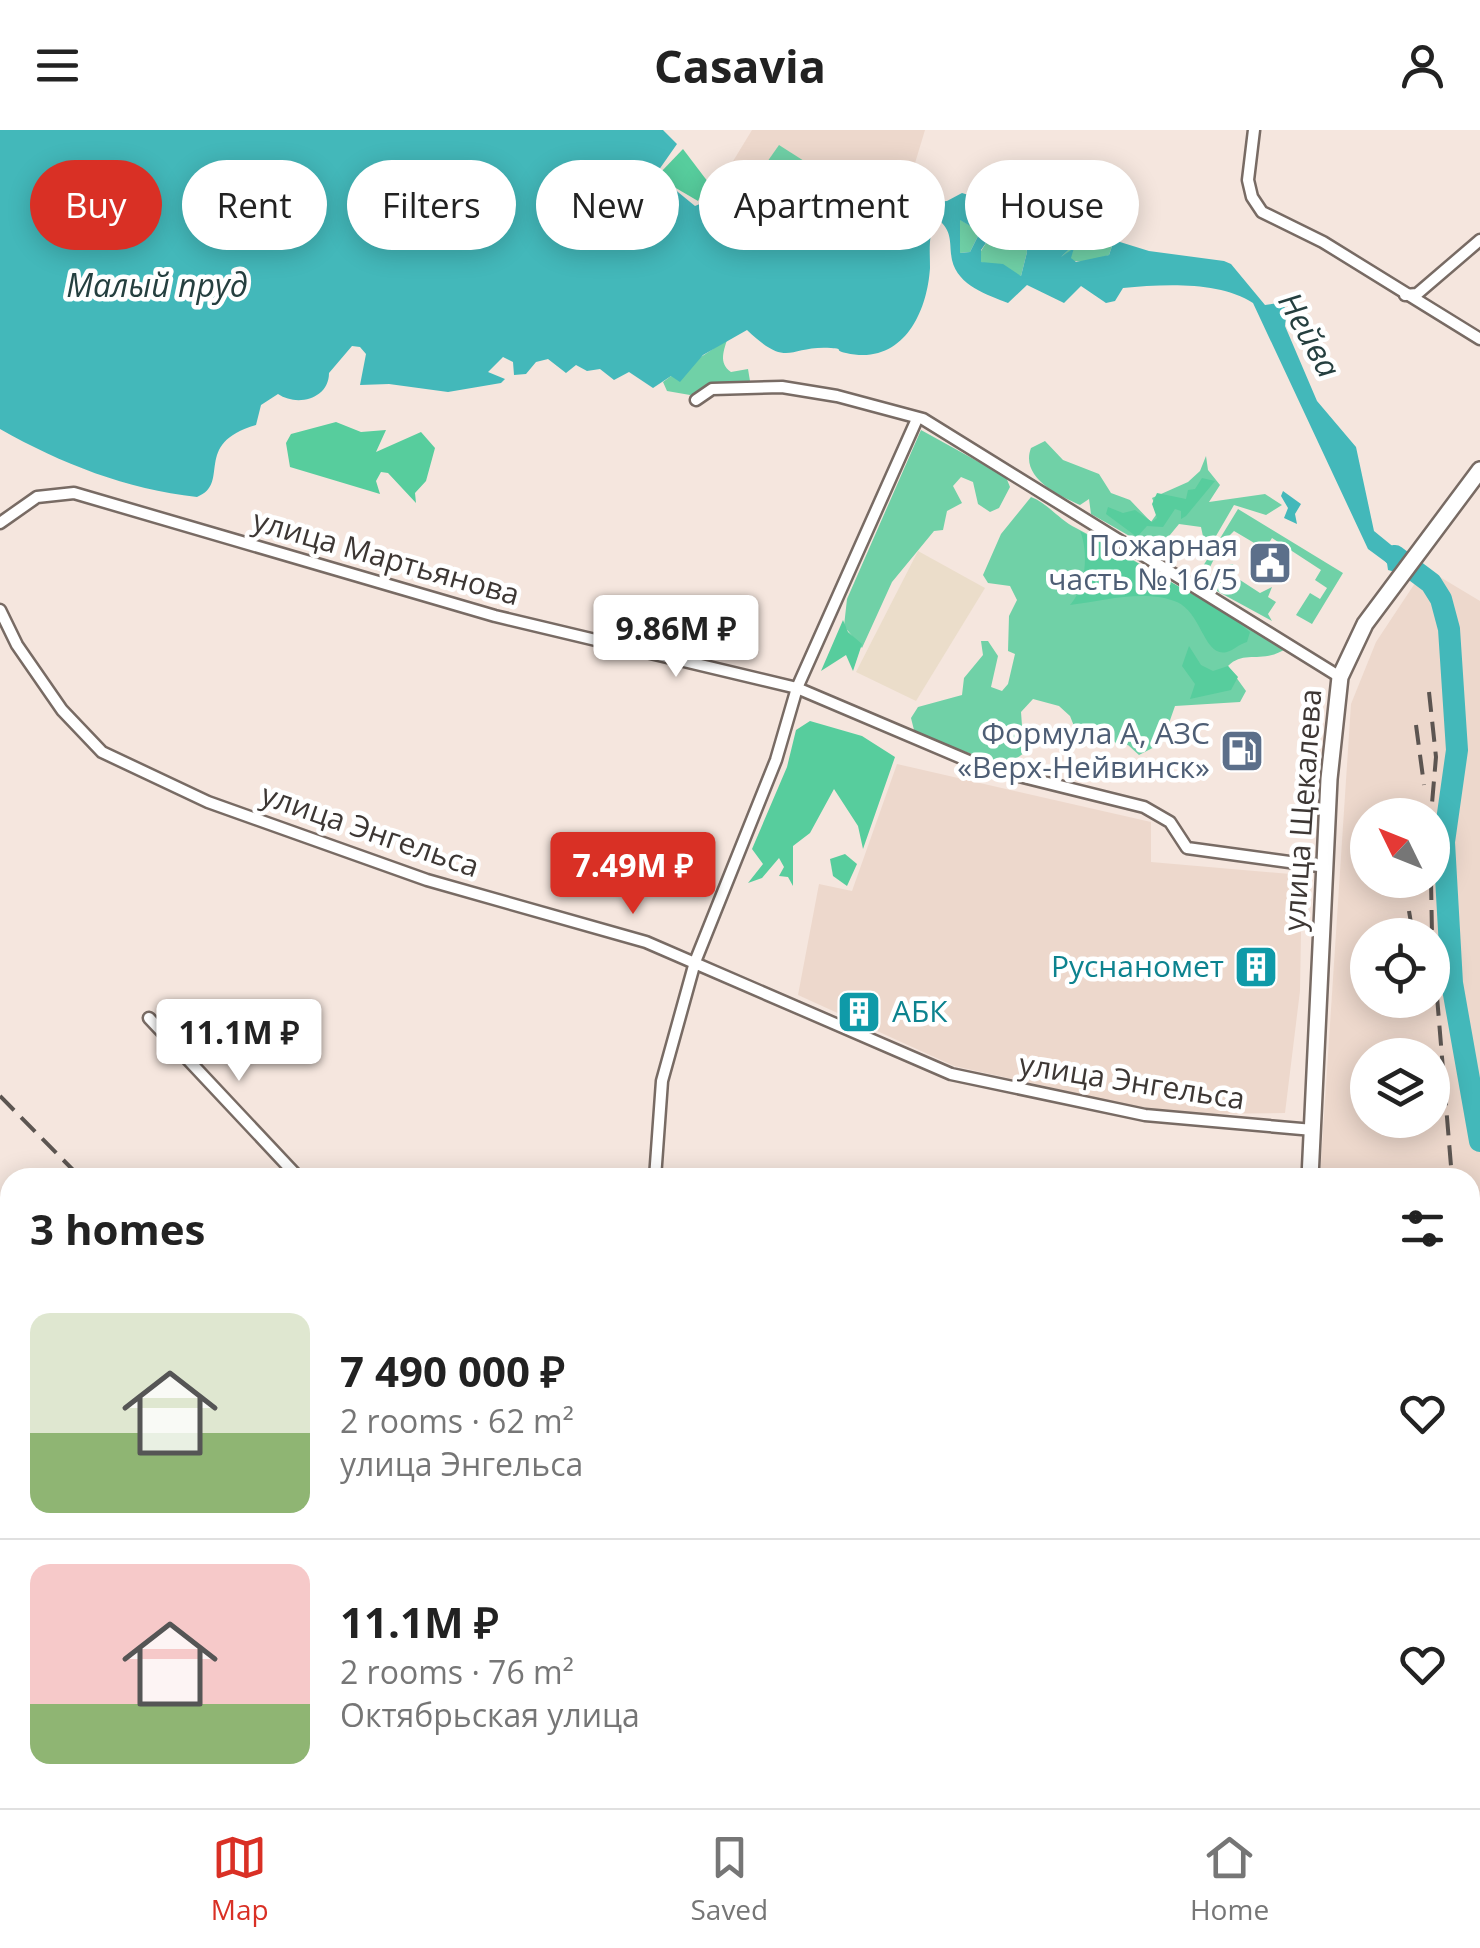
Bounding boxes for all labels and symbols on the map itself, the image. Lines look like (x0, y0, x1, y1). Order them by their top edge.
water label: Малый пруд (66, 263, 248, 306)
water label: Нейва (1269, 284, 1351, 385)
street label: улица Мартьянова (248, 499, 525, 614)
place label: Пожарная часть № 16/5 (1048, 524, 1238, 599)
public building icon: Пожарная часть № 16/5 (1247, 540, 1293, 586)
pin: 9.86M ₽ (584, 595, 768, 680)
street label: улица Щекалева (1273, 687, 1330, 932)
place label: Формула А, АЗС «Верх-Нейвинск» (957, 712, 1210, 787)
fuel station icon: Формула А, АЗС «Верх-Нейвинск» (1219, 728, 1265, 774)
street label: улица Энгельса (256, 773, 485, 886)
north arrow (1350, 798, 1450, 898)
pin: 7.49M ₽ (541, 832, 725, 917)
building icon: Руснаномет (1233, 944, 1279, 990)
place label: Руснаномет (1051, 945, 1224, 986)
building icon: АБК (836, 989, 882, 1035)
place label: АБК (892, 990, 948, 1031)
pin: 11.1M ₽ (147, 999, 331, 1084)
street label: улица Энгельса (1016, 1042, 1248, 1119)

